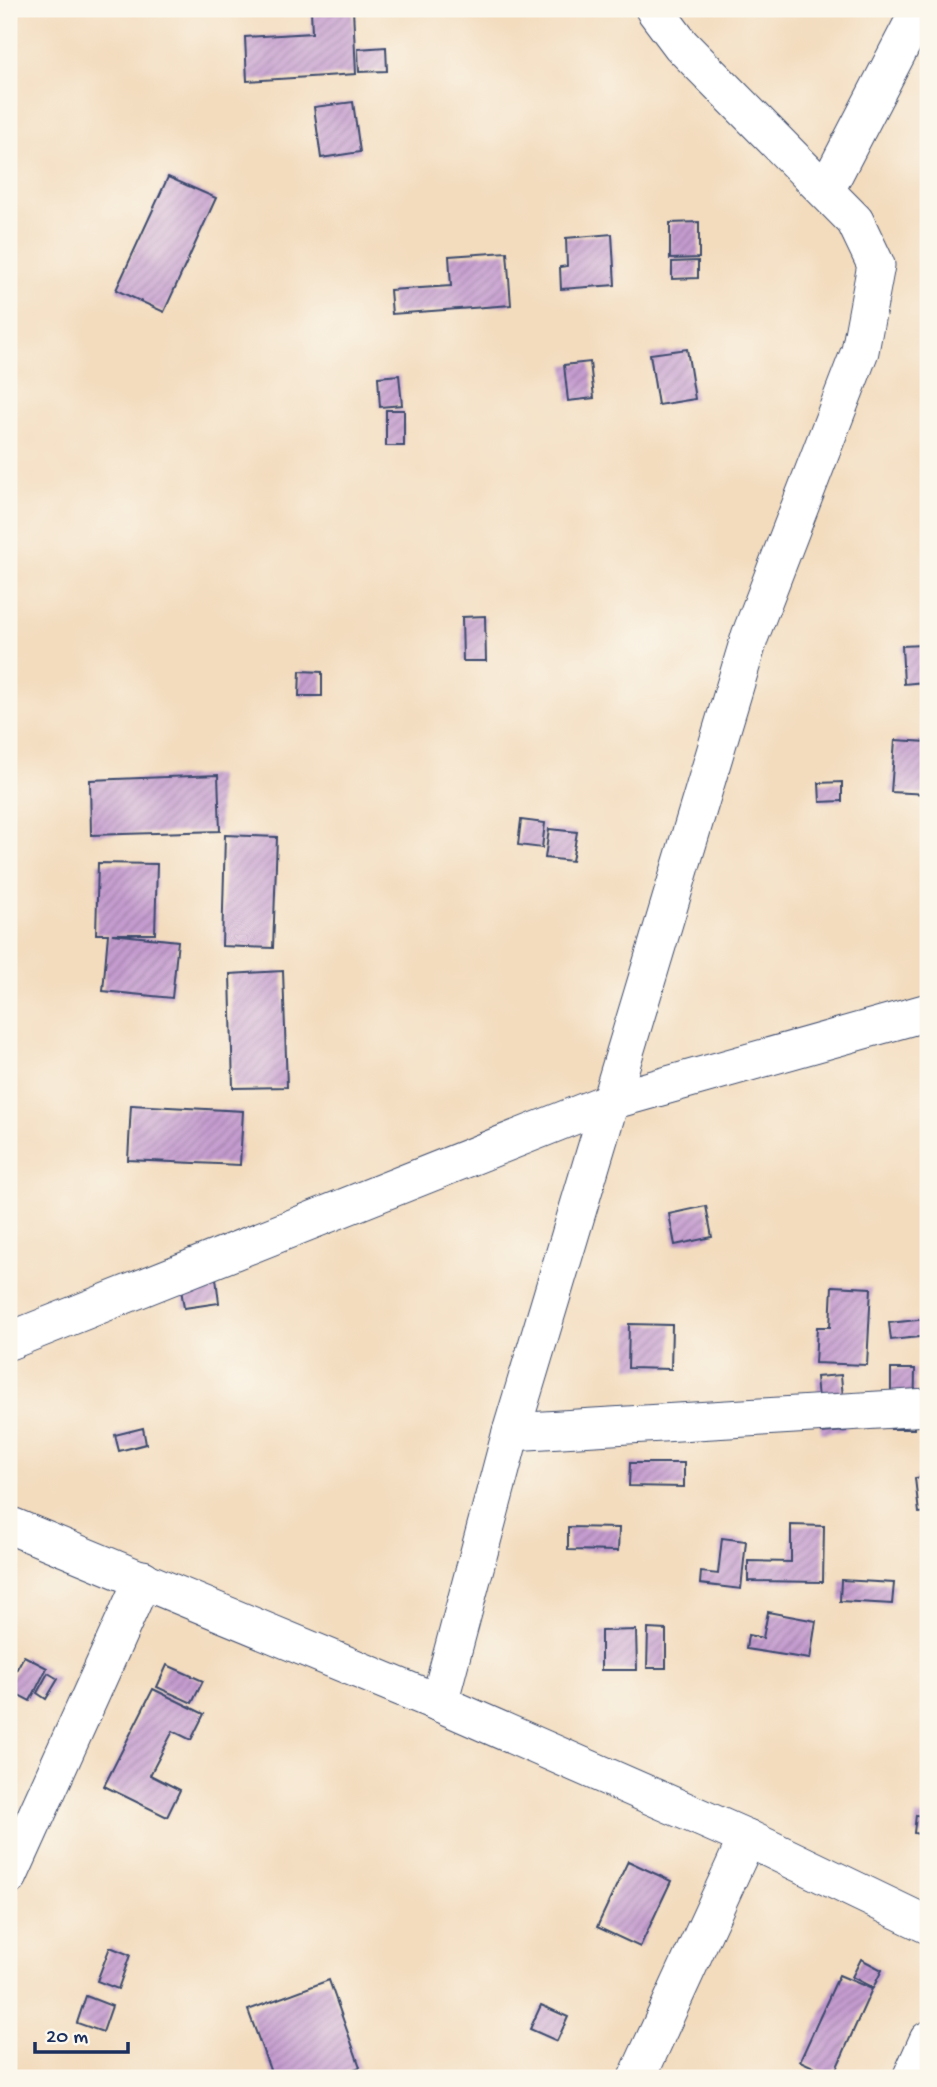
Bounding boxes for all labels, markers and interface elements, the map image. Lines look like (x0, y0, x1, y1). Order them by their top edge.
scale bar (35, 2010, 128, 2054)
text: 20 m (46, 2026, 88, 2051)

